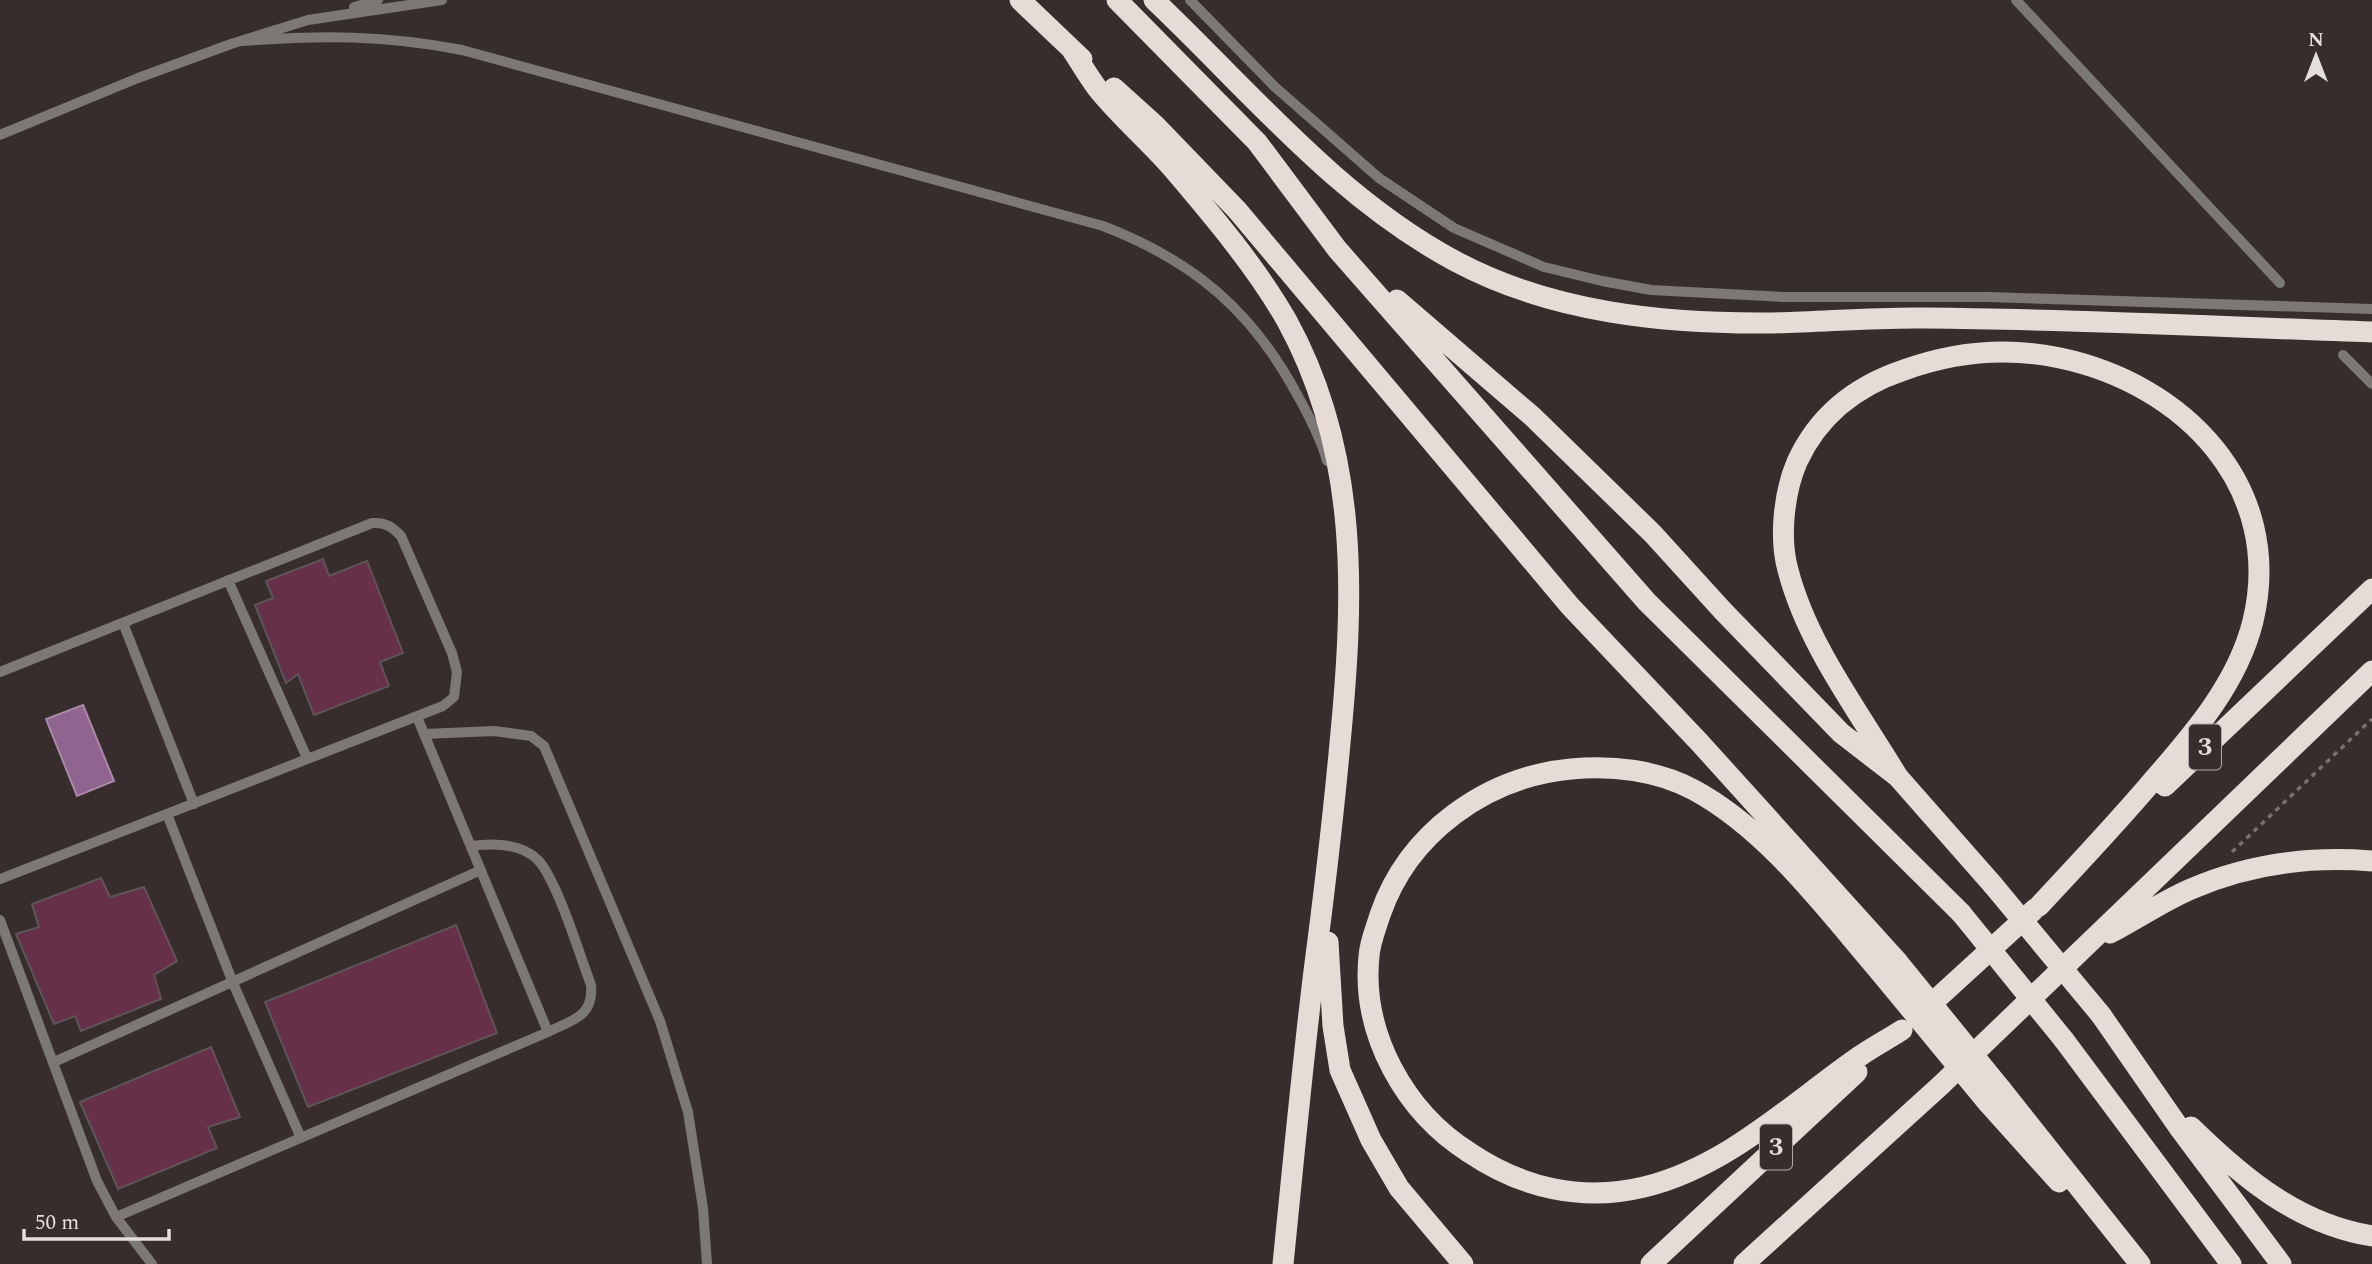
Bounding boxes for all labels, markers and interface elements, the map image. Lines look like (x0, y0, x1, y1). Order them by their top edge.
north arrow (2281, 21, 2351, 91)
text: N (2308, 26, 2324, 55)
road number: 3 (2189, 724, 2221, 769)
road number: 3 (1760, 1124, 1792, 1170)
scale bar (24, 1198, 170, 1242)
text: 50 m (35, 1207, 79, 1239)

